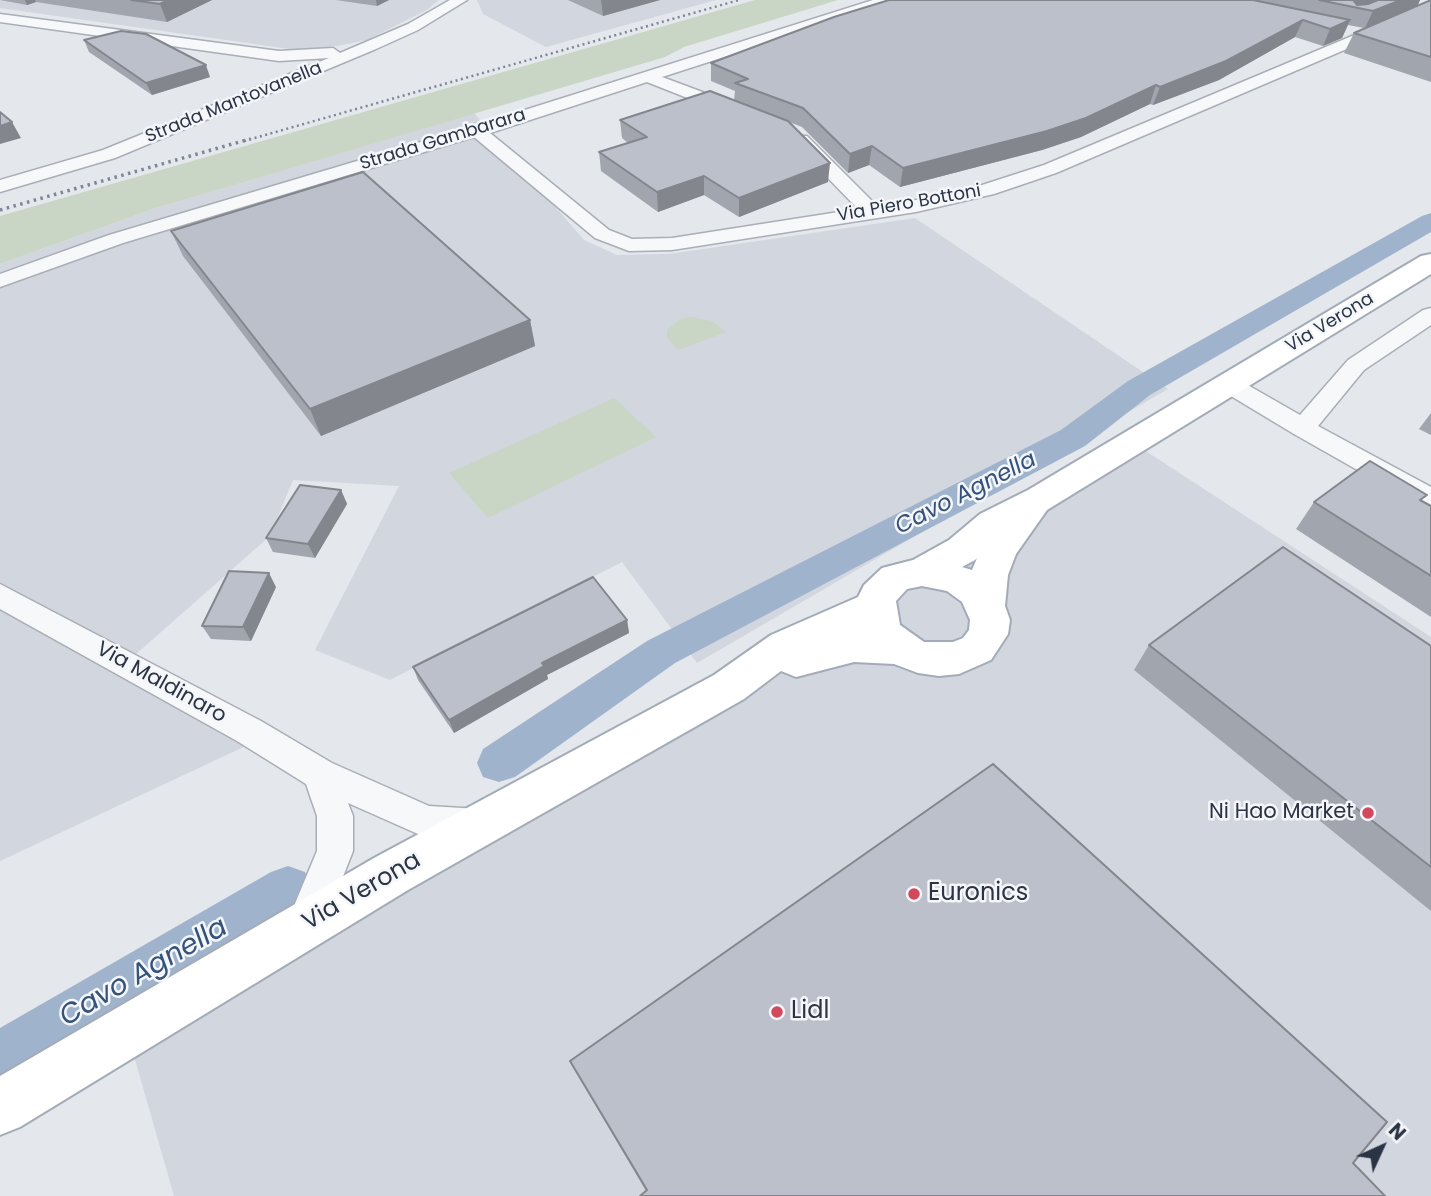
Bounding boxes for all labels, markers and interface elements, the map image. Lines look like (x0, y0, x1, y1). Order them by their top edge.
street label: Strada Mantovanella (143, 58, 325, 148)
street label: Strada Gambarara (358, 105, 528, 175)
street label: Via Piero Bottoni (835, 181, 983, 227)
street label: Via Verona (1282, 288, 1378, 358)
water label: Cavo Agnella (891, 447, 1041, 541)
street label: Via Maldinaro (92, 637, 230, 729)
place label: Ni Hao Market (1209, 800, 1354, 826)
marker: Ni Hao Market (1360, 805, 1376, 821)
street label: Via Verona (298, 847, 426, 937)
place label: Euronics (928, 880, 1028, 908)
marker: Euronics (906, 886, 922, 902)
water label: Cavo Agnella (54, 911, 234, 1035)
place label: Lidl (791, 998, 829, 1026)
marker: Lidl (769, 1004, 785, 1020)
north arrow (1347, 1112, 1417, 1182)
text: N (1383, 1117, 1412, 1146)

